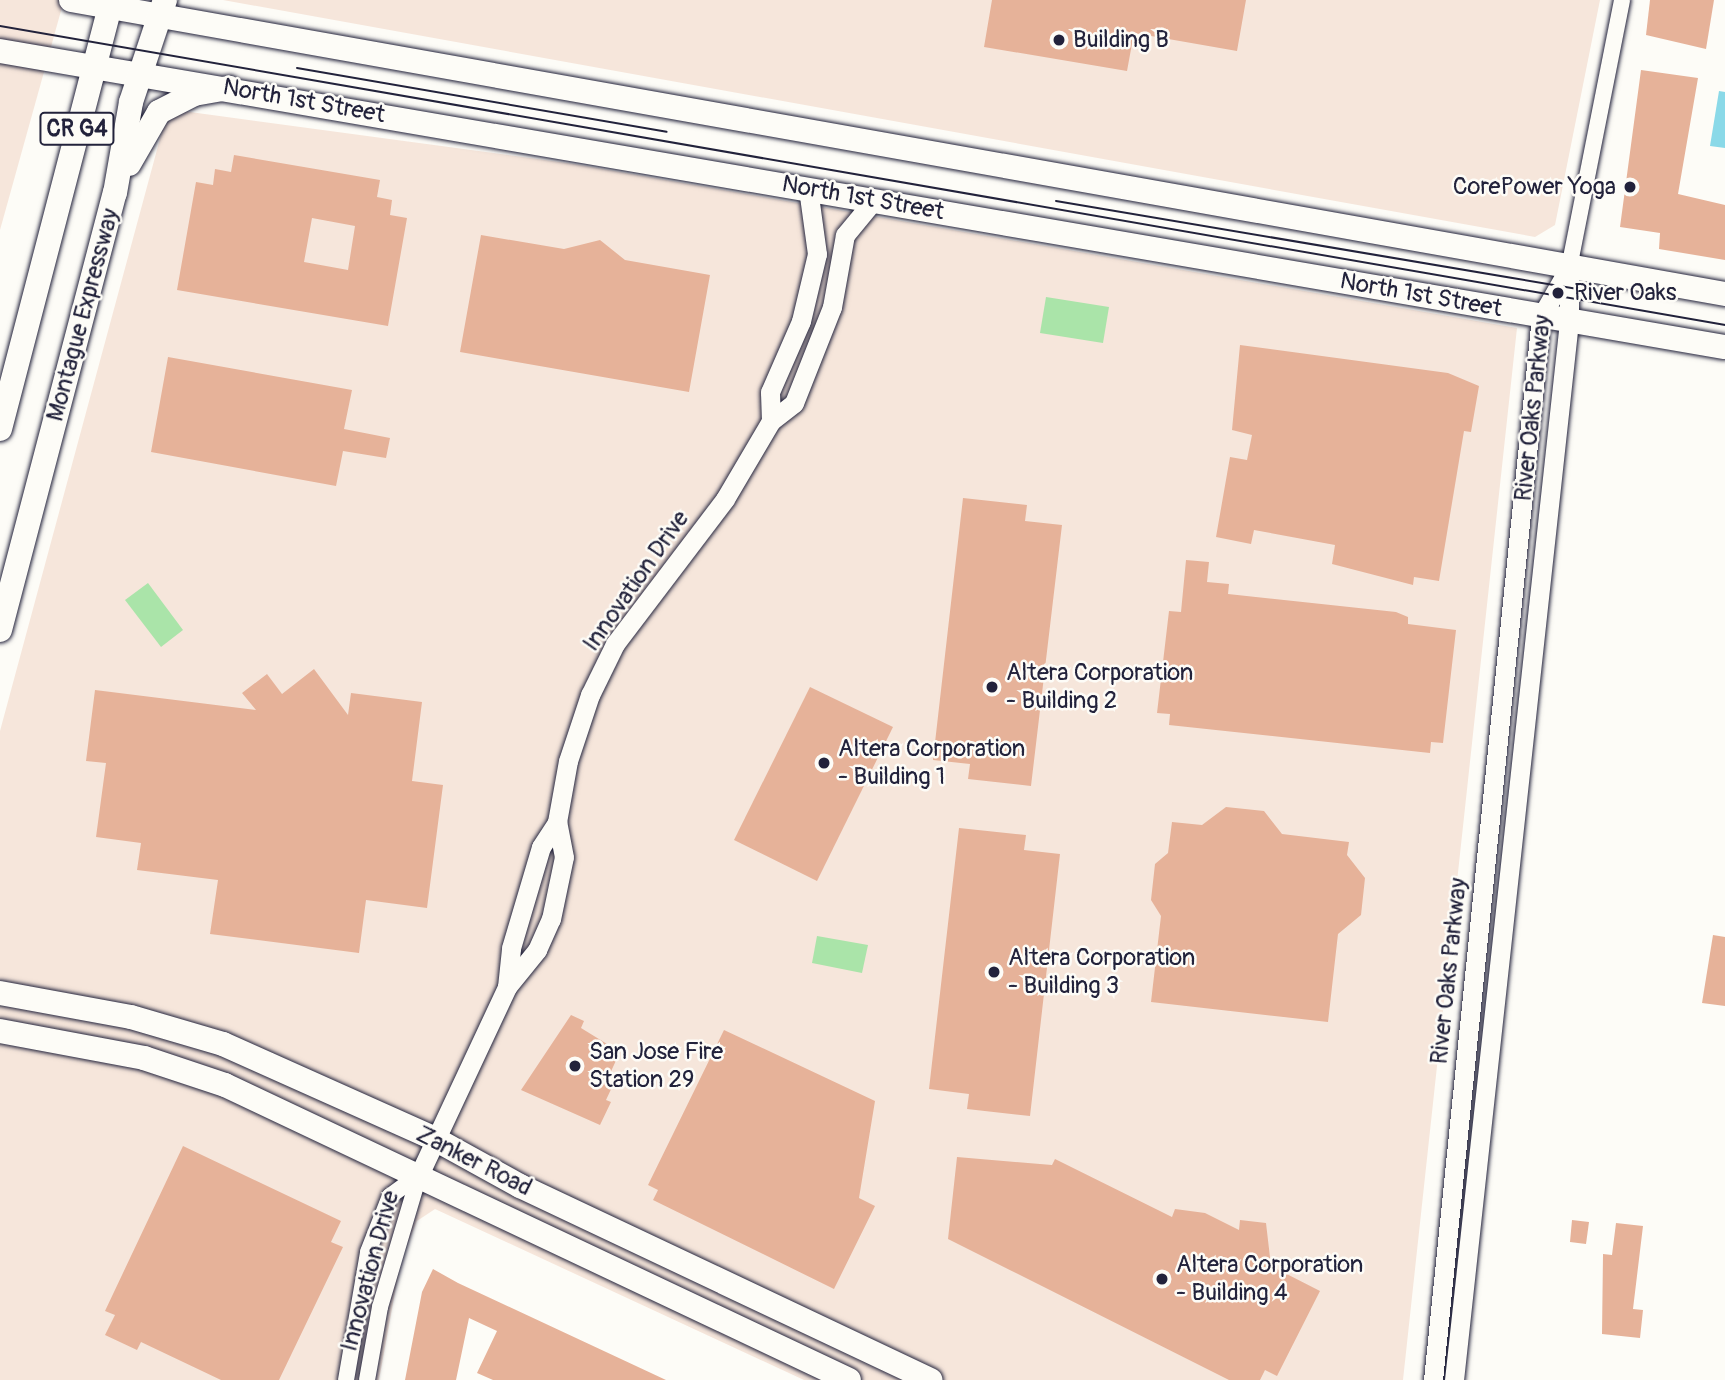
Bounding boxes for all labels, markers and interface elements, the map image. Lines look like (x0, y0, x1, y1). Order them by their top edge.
place label: Building B (1073, 26, 1169, 54)
marker: Building B (1051, 32, 1067, 48)
street label: North 1st Street (221, 73, 387, 129)
road number: CR G4 (38, 110, 116, 148)
street label: North 1st Street (780, 170, 946, 226)
place label: CorePower Yoga (1453, 173, 1616, 201)
marker: CorePower Yoga (1622, 179, 1638, 195)
street label: Montague Expressway (41, 206, 125, 424)
street label: North 1st Street (1338, 267, 1504, 323)
place label: River Oaks (1574, 279, 1676, 307)
marker: River Oaks (1548, 283, 1568, 303)
street label: River Oaks Parkway (1509, 313, 1557, 503)
street label: Innovation Drive (577, 505, 695, 657)
place label: Altera Corporation - Building 2 (1006, 659, 1193, 715)
marker: Altera Corporation - Building 2 (984, 679, 1000, 695)
place label: Altera Corporation - Building 1 (838, 735, 1025, 791)
marker: Altera Corporation - Building 1 (816, 755, 832, 771)
street label: River Oaks Parkway (1425, 876, 1473, 1066)
place label: Altera Corporation - Building 3 (1008, 944, 1195, 1000)
marker: Altera Corporation - Building 3 (986, 964, 1002, 980)
place label: San Jose Fire Station 29 (589, 1038, 723, 1094)
marker: San Jose Fire Station 29 (567, 1058, 583, 1074)
street label: Zanker Road (411, 1120, 537, 1202)
street label: Innovation Drive (335, 1188, 405, 1354)
place label: Altera Corporation - Building 4 (1176, 1251, 1363, 1307)
marker: Altera Corporation - Building 4 (1154, 1271, 1170, 1287)

